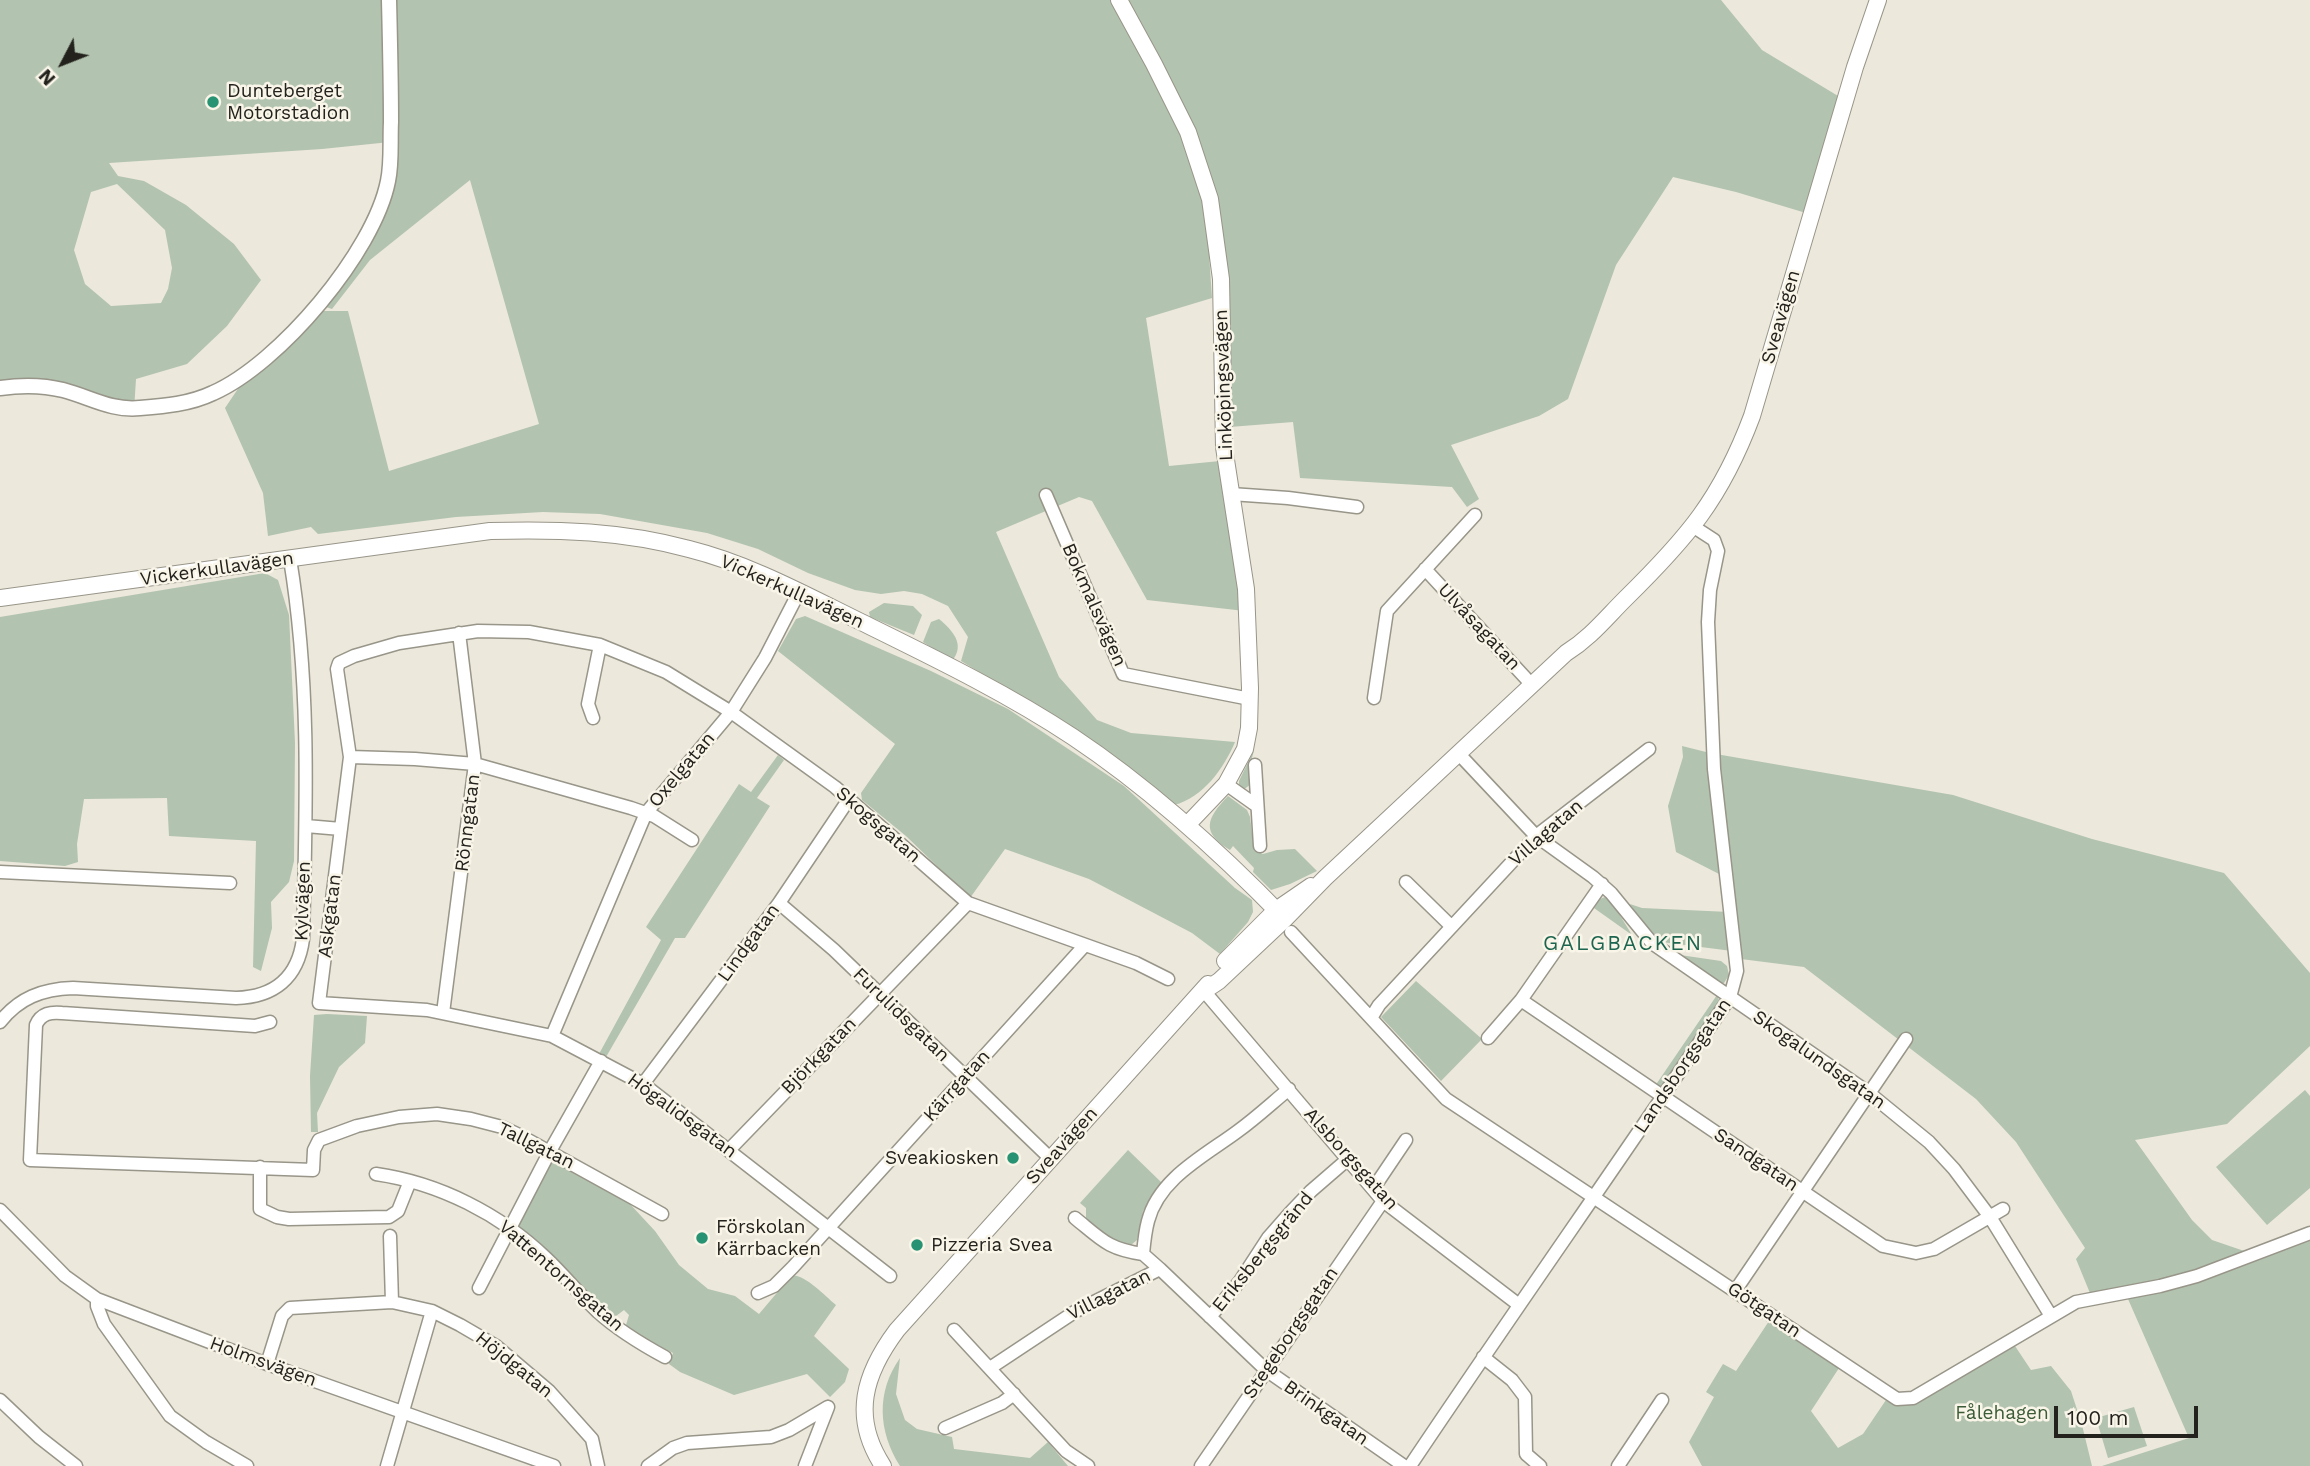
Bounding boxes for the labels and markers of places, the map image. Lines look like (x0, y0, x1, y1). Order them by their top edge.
place label: Dunteberget Motorstadion (227, 80, 350, 124)
marker: Dunteberget Motorstadion (205, 94, 221, 110)
place label: Sveakiosken (885, 1147, 999, 1169)
marker: Sveakiosken (1005, 1150, 1021, 1166)
place label: Förskolan Kärrbacken (716, 1216, 821, 1260)
marker: Förskolan Kärrbacken (694, 1230, 710, 1246)
place label: Pizzeria Svea (931, 1234, 1052, 1256)
marker: Pizzeria Svea (909, 1237, 925, 1253)

